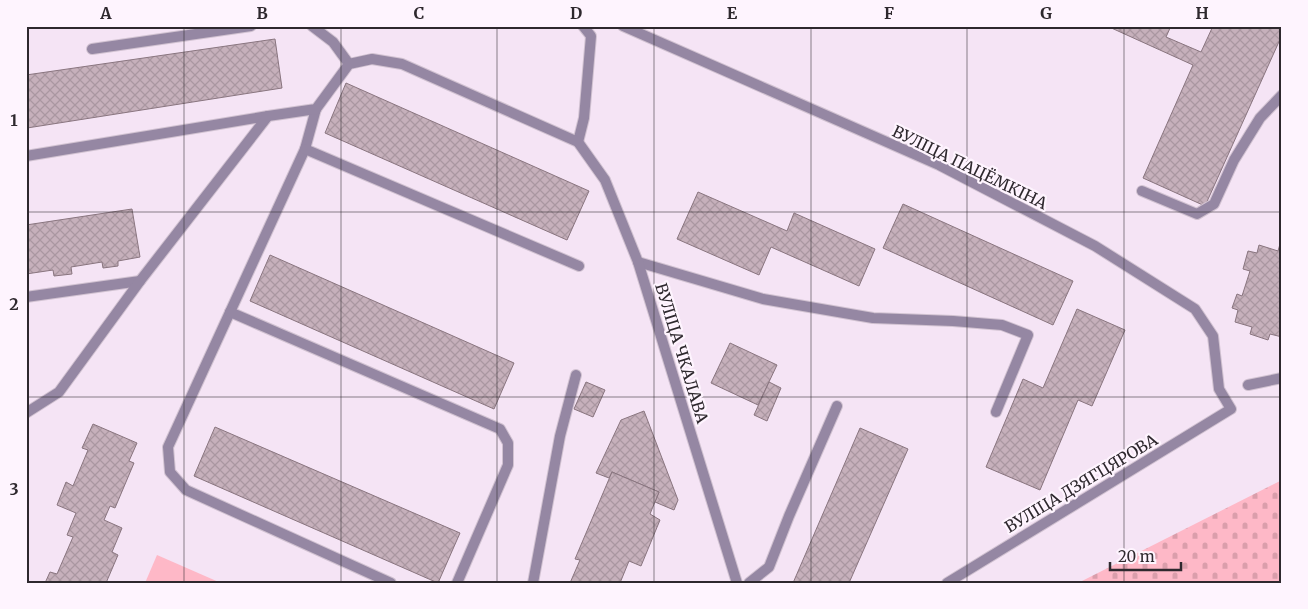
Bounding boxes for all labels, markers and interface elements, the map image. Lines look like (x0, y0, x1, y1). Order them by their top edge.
text: A (99, 3, 112, 23)
text: B (256, 3, 268, 23)
text: C (414, 3, 424, 23)
text: D (570, 3, 582, 23)
text: E (727, 3, 738, 23)
text: F (884, 3, 894, 23)
text: G (1040, 3, 1052, 23)
text: H (1195, 3, 1209, 23)
text: 1 (10, 110, 18, 130)
street label: ВУЛІЦА ПАЦЁМКІНА (889, 121, 1051, 214)
street label: ВУЛІЦА ЧКАЛАВА (651, 281, 713, 426)
text: 2 (9, 294, 19, 314)
street label: ВУЛІЦА ДЗЯГЦЯРОВА (1001, 429, 1162, 537)
text: 3 (9, 479, 19, 499)
scale bar (1110, 539, 1182, 571)
text: 20 m (1118, 547, 1155, 566)

